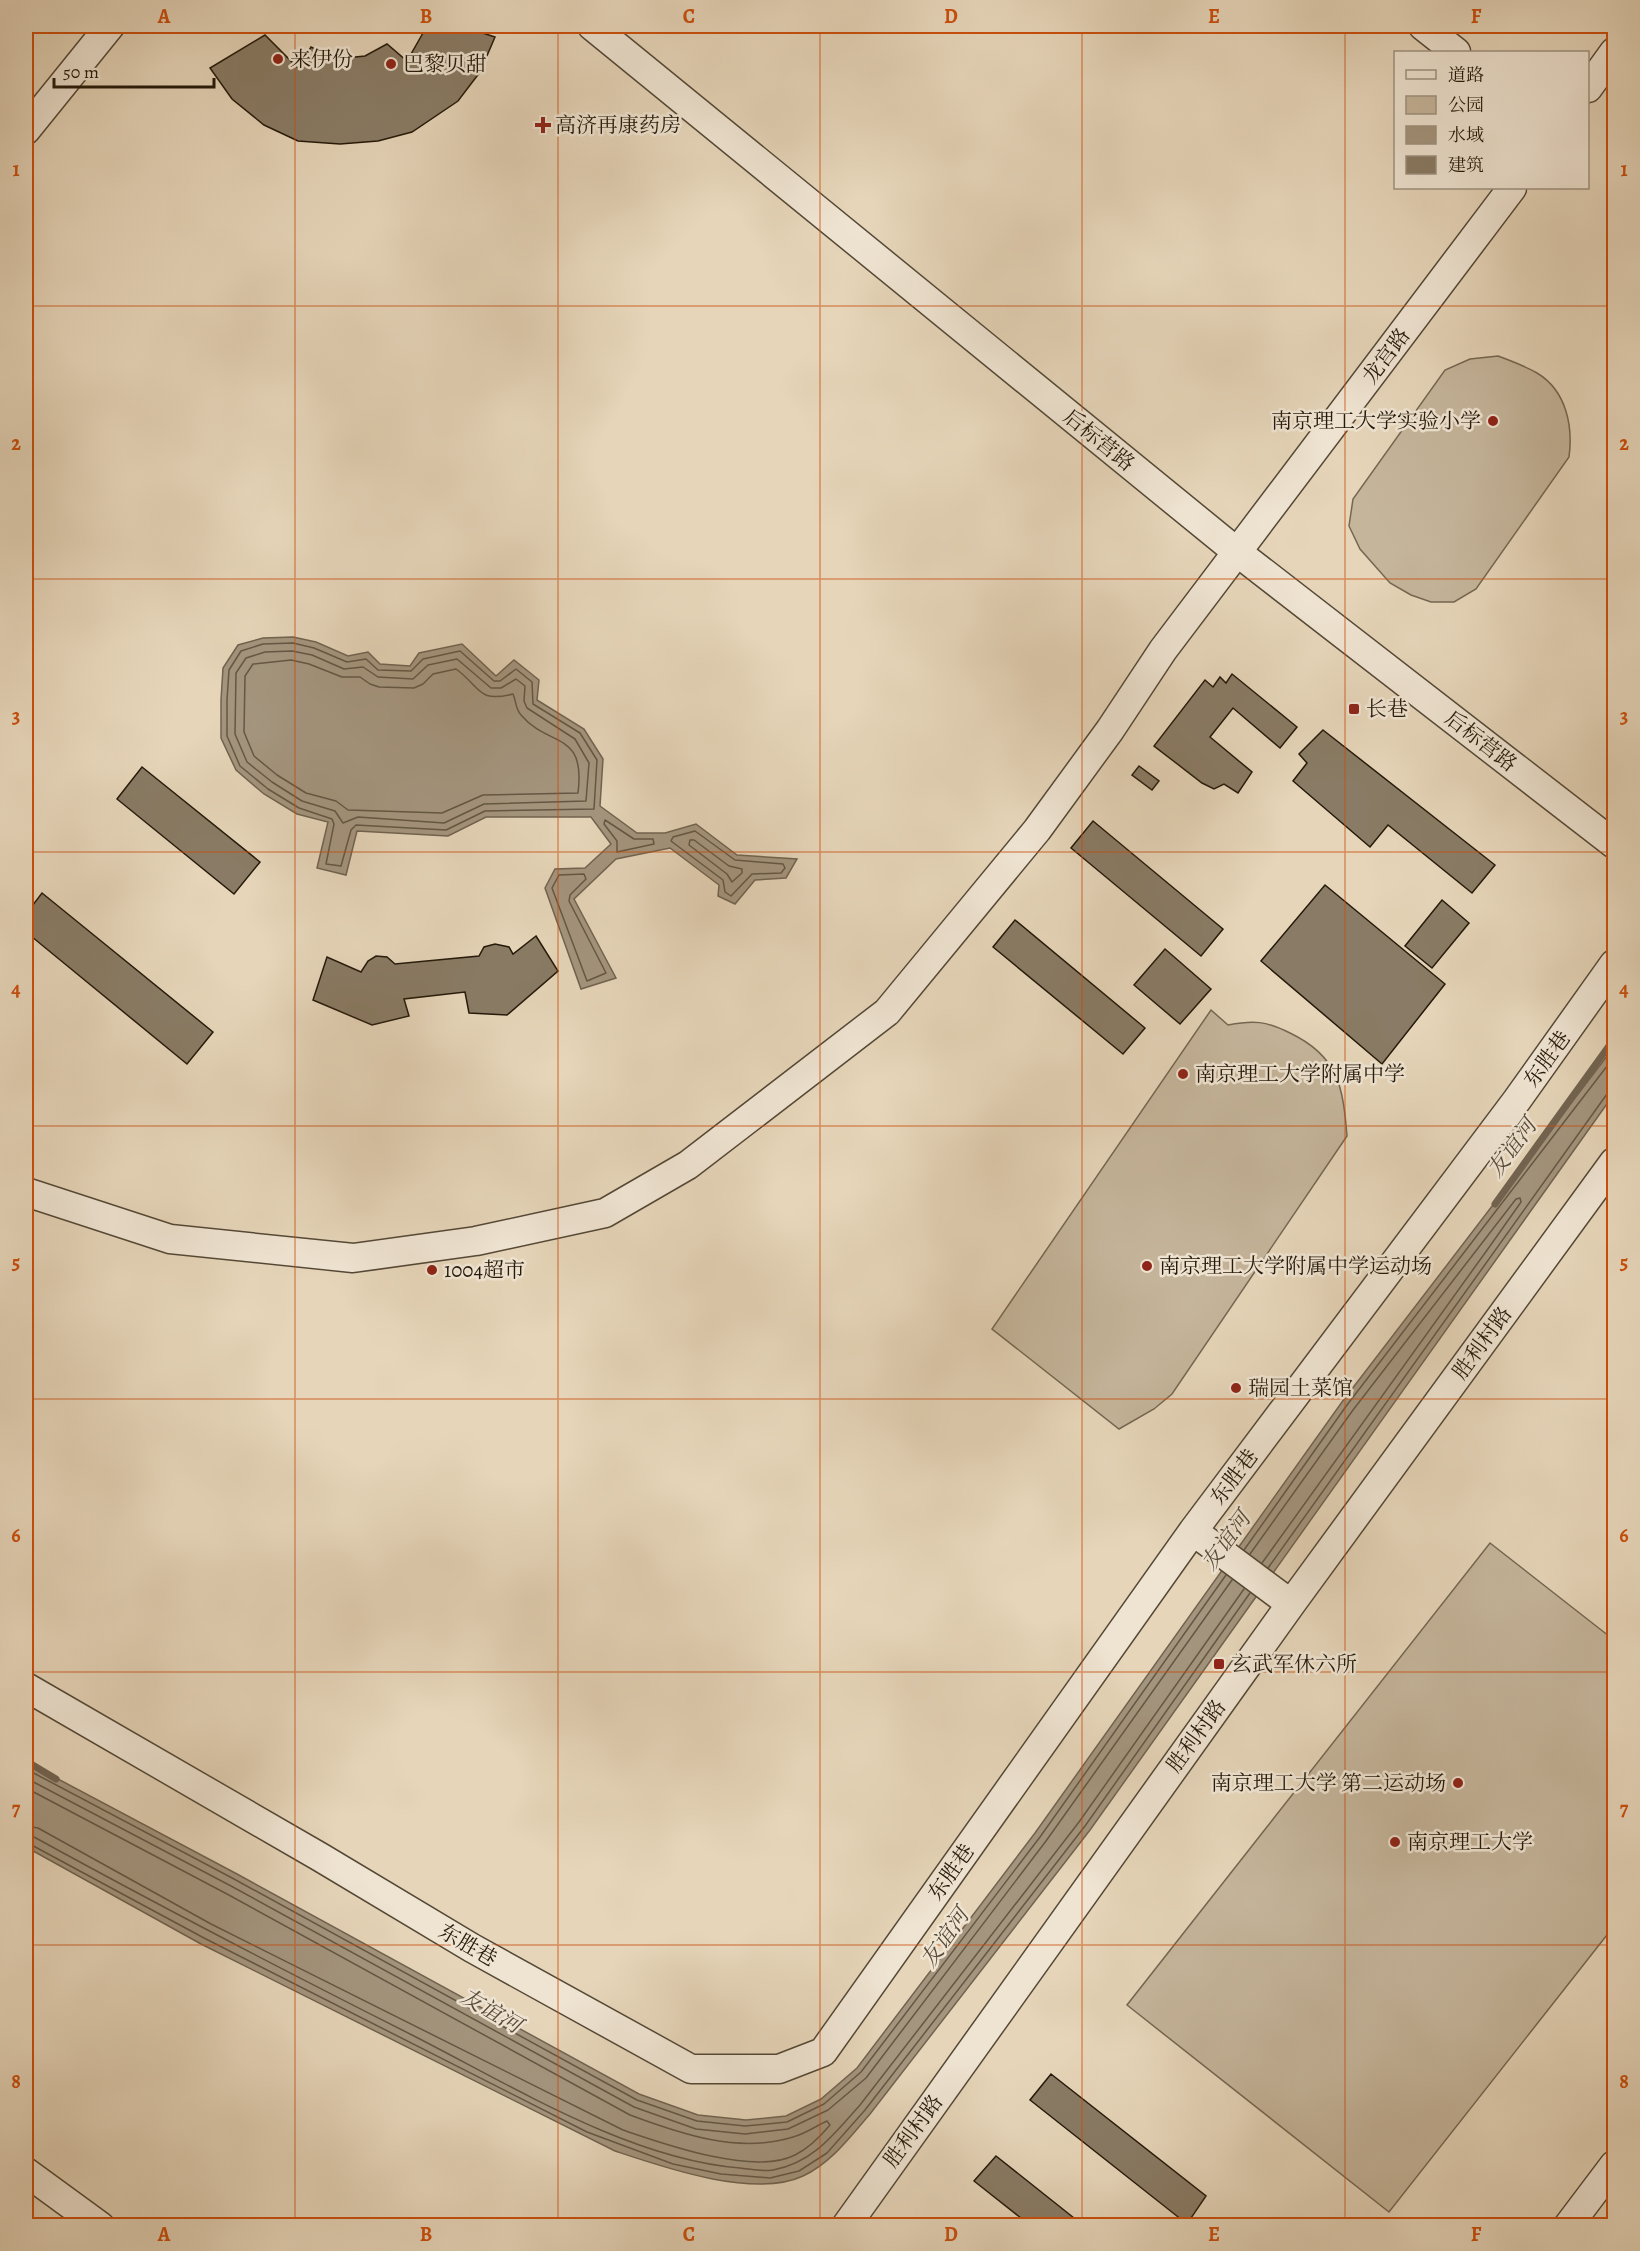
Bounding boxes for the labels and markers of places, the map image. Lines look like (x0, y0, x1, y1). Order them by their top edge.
place label: 来伊份 (290, 45, 353, 73)
place label: 巴黎贝甜 (403, 50, 487, 78)
marker: 来伊份 (271, 52, 285, 66)
marker: 巴黎贝甜 (384, 57, 398, 71)
place label: 高济再康药房 (555, 111, 681, 139)
marker: 高济再康药房 (536, 118, 550, 132)
place label: 南京理工大学实验小学 (1271, 407, 1481, 435)
marker: 南京理工大学实验小学 (1486, 414, 1500, 428)
place label: 长巷 (1366, 695, 1408, 723)
marker: 长巷 (1347, 702, 1361, 716)
place label: 南京理工大学附属中学 (1195, 1060, 1405, 1088)
marker: 南京理工大学附属中学 (1176, 1067, 1190, 1081)
place label: 南京理工大学附属中学运动场 (1159, 1252, 1432, 1280)
place label: 1004超市 (444, 1256, 525, 1284)
marker: 南京理工大学附属中学运动场 (1140, 1259, 1154, 1273)
marker: 1004超市 (425, 1263, 439, 1277)
place label: 瑞园土菜馆 (1248, 1374, 1353, 1402)
marker: 瑞园土菜馆 (1229, 1381, 1243, 1395)
place label: 玄武军休六所 (1231, 1650, 1357, 1678)
marker: 玄武军休六所 (1212, 1657, 1226, 1671)
place label: 南京理工大学 第二运动场 (1211, 1769, 1446, 1797)
marker: 南京理工大学 第二运动场 (1451, 1776, 1465, 1790)
place label: 南京理工大学 (1407, 1828, 1533, 1856)
marker: 南京理工大学 (1388, 1835, 1402, 1849)

